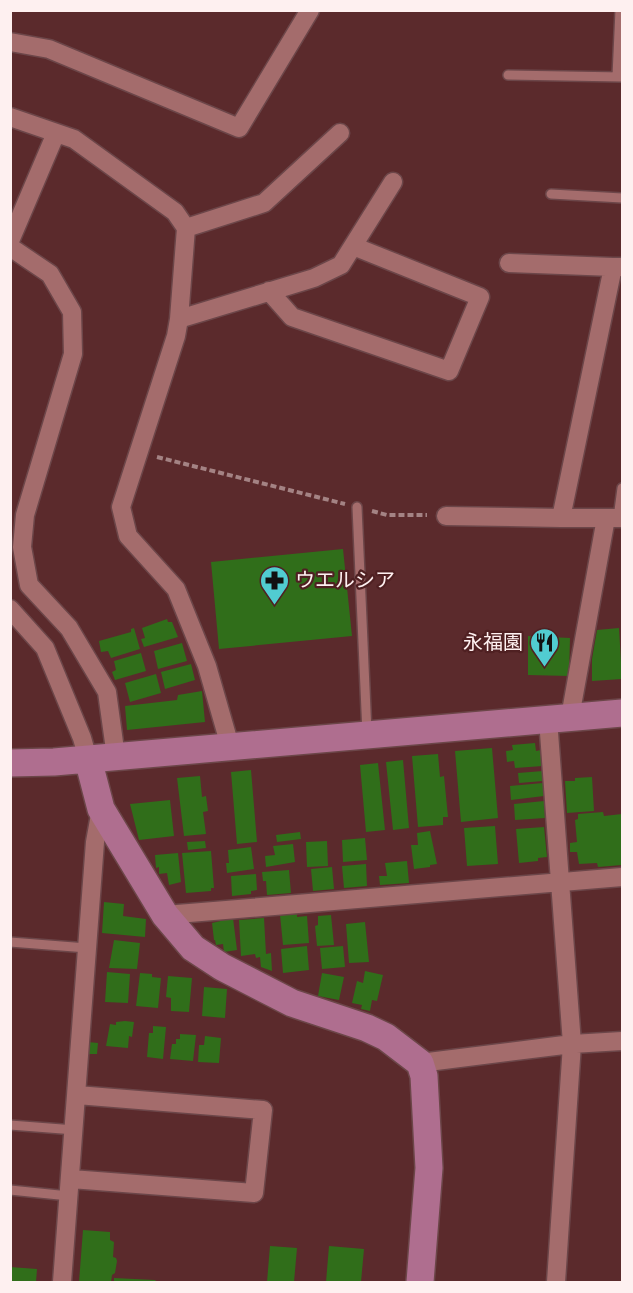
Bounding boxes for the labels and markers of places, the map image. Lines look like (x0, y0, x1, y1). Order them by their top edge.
pharmacy icon: ウエルシア (258, 564, 290, 606)
place label: ウエルシア (295, 568, 395, 592)
restaurant icon: 永福園 (528, 626, 560, 668)
place label: 永福園 (463, 630, 523, 654)

